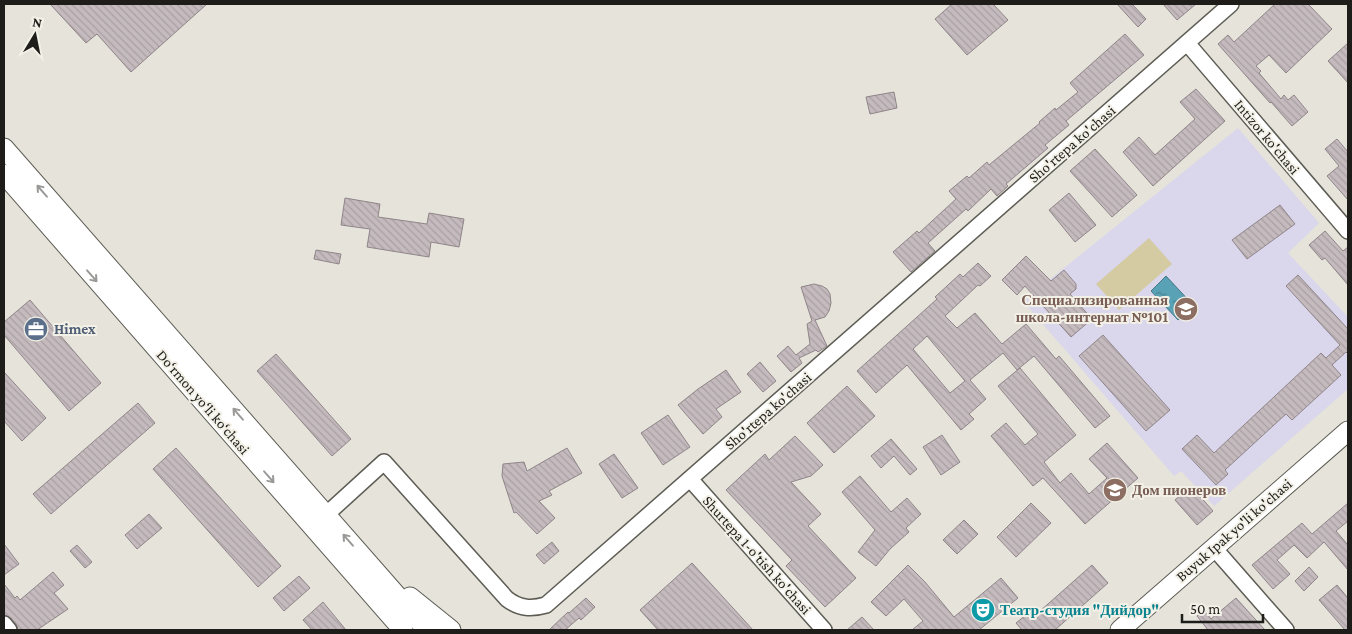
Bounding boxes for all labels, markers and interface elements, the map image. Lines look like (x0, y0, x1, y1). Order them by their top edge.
north arrow (10, 10, 60, 60)
text: N (31, 13, 44, 31)
street label: Intizor ko'chasi (1231, 96, 1303, 178)
street label: Sho'rtepa ko'chasi (1026, 102, 1119, 187)
one-way arrow (36, 185, 47, 198)
one-way arrow (87, 269, 98, 282)
place label: Специализированная школа-интернат №101 (1016, 292, 1168, 325)
school or university icon: Специализированная школа-интернат №101 (1173, 296, 1199, 322)
office icon: Himex (23, 316, 49, 342)
place label: Himex (54, 321, 96, 337)
street label: Do‘rmon yo‘li ko‘chasi (153, 347, 253, 458)
street label: Sho'rtepa ko'chasi (722, 369, 815, 454)
one-way arrow (232, 408, 243, 421)
one-way arrow (263, 470, 275, 483)
street label: Buyuk Ipak yo'li ko'chasi (1173, 476, 1296, 585)
school or university icon: Дом пионеров (1102, 477, 1128, 503)
place label: Дом пионеров (1132, 482, 1226, 498)
street label: Shurtepa 1-o'tish ko'chasi (699, 493, 814, 618)
one-way arrow (342, 533, 354, 546)
scale bar (1182, 592, 1263, 624)
theatre icon: Театр-студия "Дийдор" (970, 597, 996, 623)
text: 50 m (1190, 601, 1220, 617)
place label: Театр-студия "Дийдор" (1000, 602, 1159, 618)

